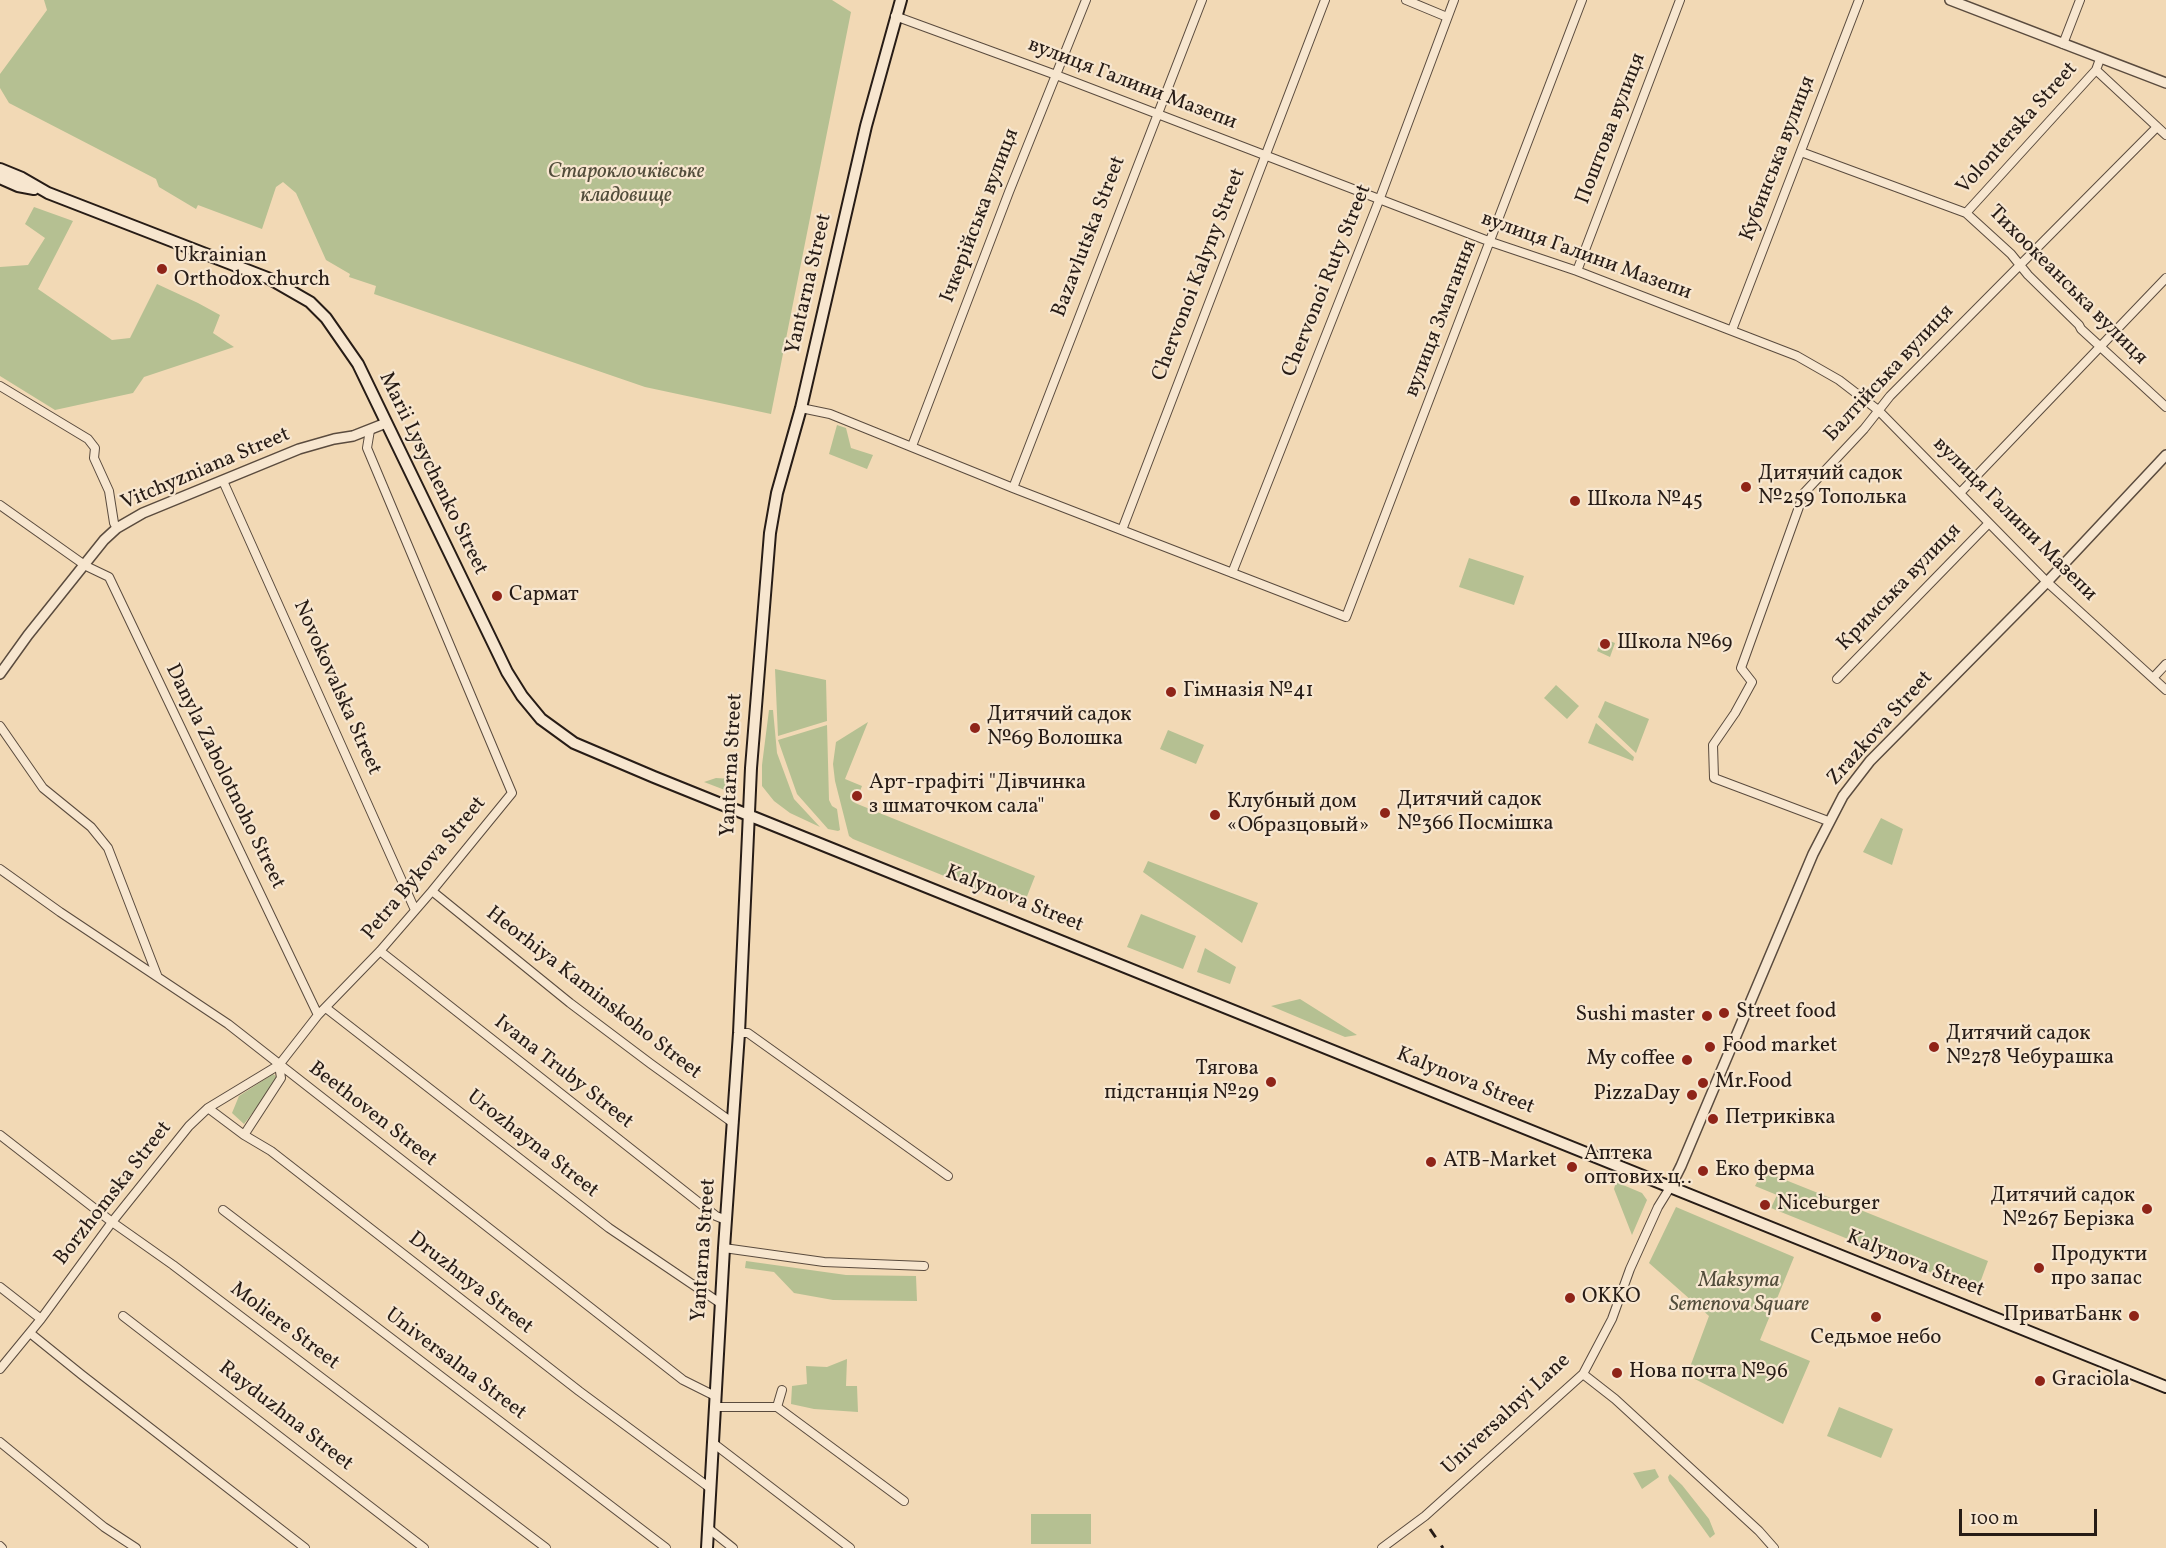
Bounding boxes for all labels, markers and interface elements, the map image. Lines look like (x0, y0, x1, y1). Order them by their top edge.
street label: вулиця Галини Мазепи (1024, 33, 1240, 137)
street label: Поштова вулиця (1572, 50, 1652, 208)
street label: Volonterska Street (1952, 58, 2084, 200)
street label: Кубинська вулиця (1736, 73, 1822, 245)
street label: Ічкерійська вулиця (936, 125, 1026, 307)
street label: Bazavlutska Street (1048, 153, 1132, 321)
park label: Староклочківське кладовище (548, 160, 704, 210)
street label: Chervonoi Kalyny Street (1148, 165, 1252, 385)
street label: Chervonoi Ruty Street (1278, 181, 1378, 381)
street label: Тихоокеанська вулиця (1982, 201, 2152, 371)
street label: вулиця Галини Мазепи (1477, 207, 1695, 307)
street label: Yantarna Street (782, 211, 838, 357)
street label: вулиця Змагання (1401, 237, 1483, 401)
place label: Ukrainian Orthodox church (174, 244, 330, 294)
marker: Ukrainian Orthodox church (155, 262, 169, 276)
street label: Балтійська вулиця (1820, 300, 1960, 448)
street label: Marii Lysychenko Street (372, 369, 492, 579)
street label: Vitchyzniana Street (118, 423, 294, 517)
street label: вулиця Галини Мазепи (1927, 433, 2101, 607)
place label: Дитячий садок №259 Тополька (1758, 462, 1907, 512)
marker: Дитячий садок №259 Тополька (1739, 480, 1753, 494)
place label: Школа №45 (1587, 488, 1703, 514)
marker: Школа №45 (1568, 494, 1582, 508)
street label: Кримська вулиця (1833, 519, 1967, 657)
place label: Сармат (509, 583, 579, 609)
marker: Сармат (490, 589, 504, 603)
street label: Novokovalska Street (286, 597, 386, 779)
place label: Школа №69 (1617, 631, 1732, 657)
marker: Школа №69 (1598, 637, 1612, 651)
street label: Danyla Zabolotnoho Street (158, 660, 290, 894)
street label: Zrazkova Street (1823, 666, 1939, 792)
place label: Гімназія №41 (1183, 679, 1314, 705)
marker: Гімназія №41 (1164, 685, 1178, 699)
street label: Yantarna Street (717, 693, 749, 837)
place label: Дитячий садок №69 Волошка (987, 703, 1132, 753)
marker: Дитячий садок №69 Волошка (968, 721, 982, 735)
place label: Арт-графіті "Дівчинка з шматочком сала" (869, 771, 1086, 821)
place label: Дитячий садок №366 Посмішка (1397, 788, 1554, 838)
marker: Арт-графіті "Дівчинка з шматочком сала" (850, 789, 864, 803)
place label: Клубный дом «Образцовый» (1227, 790, 1369, 840)
street label: Petra Bykova Street (358, 792, 492, 946)
marker: Дитячий садок №366 Посмішка (1378, 806, 1392, 820)
marker: Клубный дом «Образцовый» (1208, 808, 1222, 822)
street label: Kalynova Street (941, 861, 1087, 939)
street label: Heorhiya Kaminskoho Street (480, 902, 706, 1086)
place label: Street food (1736, 1000, 1837, 1026)
place label: Sushi master (1576, 1003, 1695, 1029)
marker: Street food (1717, 1006, 1731, 1020)
marker: Sushi master (1700, 1009, 1714, 1023)
street label: Ivana Truby Street (488, 1011, 638, 1135)
place label: Дитячий садок №278 Чебурашка (1946, 1022, 2114, 1072)
place label: Food market (1722, 1034, 1837, 1060)
marker: Food market (1703, 1040, 1717, 1054)
marker: Дитячий садок №278 Чебурашка (1927, 1040, 1941, 1054)
street label: Kalynova Street (1392, 1043, 1538, 1121)
place label: My coffee (1587, 1047, 1675, 1073)
marker: My coffee (1680, 1053, 1694, 1067)
street label: Beethoven Street (303, 1057, 441, 1173)
place label: Тягова пiдстанцiя №29 (1104, 1057, 1259, 1107)
place label: Mr.Food (1715, 1070, 1792, 1096)
marker: Тягова пiдстанцiя №29 (1264, 1075, 1278, 1089)
marker: Mr.Food (1696, 1076, 1710, 1090)
place label: PizzaDay (1593, 1082, 1680, 1108)
street label: Urozhayna Street (461, 1086, 603, 1204)
marker: PizzaDay (1685, 1088, 1699, 1102)
place label: Петриківка (1725, 1106, 1836, 1132)
marker: Петриківка (1706, 1112, 1720, 1126)
street label: Borzhomska Street (50, 1117, 178, 1271)
place label: Аптека оптових ц‥ (1584, 1142, 1692, 1192)
place label: ATB-Market (1443, 1149, 1557, 1175)
marker: ATB-Market (1424, 1155, 1438, 1169)
place label: Еко ферма (1715, 1158, 1815, 1184)
marker: Аптека оптових ц‥ (1565, 1160, 1579, 1174)
marker: Еко ферма (1696, 1164, 1710, 1178)
street label: Yantarna Street (687, 1177, 723, 1323)
place label: Дитячий садок №267 Берізка (1990, 1184, 2135, 1234)
place label: Niceburger (1777, 1192, 1880, 1218)
marker: Niceburger (1758, 1198, 1772, 1212)
marker: Дитячий садок №267 Берізка (2140, 1202, 2154, 1216)
street label: Kalynova Street (1842, 1226, 1988, 1304)
street label: Druzhnya Street (402, 1227, 538, 1341)
place label: Продукти про запас (2051, 1243, 2147, 1293)
marker: Продукти про запас (2032, 1261, 2046, 1275)
park label: Maksyma Semenova Square (1669, 1269, 1809, 1319)
street label: Moliere Street (224, 1278, 344, 1376)
place label: OKKO (1582, 1285, 1641, 1311)
marker: OKKO (1563, 1291, 1577, 1305)
place label: ПриватБанк (2004, 1303, 2122, 1329)
street label: Universalna Street (379, 1304, 531, 1426)
marker: ПриватБанк (2127, 1309, 2141, 1323)
marker: Седьмое небо (1869, 1310, 1883, 1324)
place label: Седьмое небо (1811, 1326, 1941, 1352)
street label: Universalnyi Lane (1437, 1349, 1577, 1481)
street label: Rayduzhna Street (213, 1356, 357, 1478)
place label: Нова почта №96 (1629, 1360, 1788, 1386)
marker: Нова почта №96 (1610, 1366, 1624, 1380)
place label: Graciola (2052, 1368, 2130, 1394)
marker: Graciola (2033, 1374, 2047, 1388)
scale bar (1962, 1497, 2100, 1535)
text: 100 m (1970, 1507, 2019, 1532)

